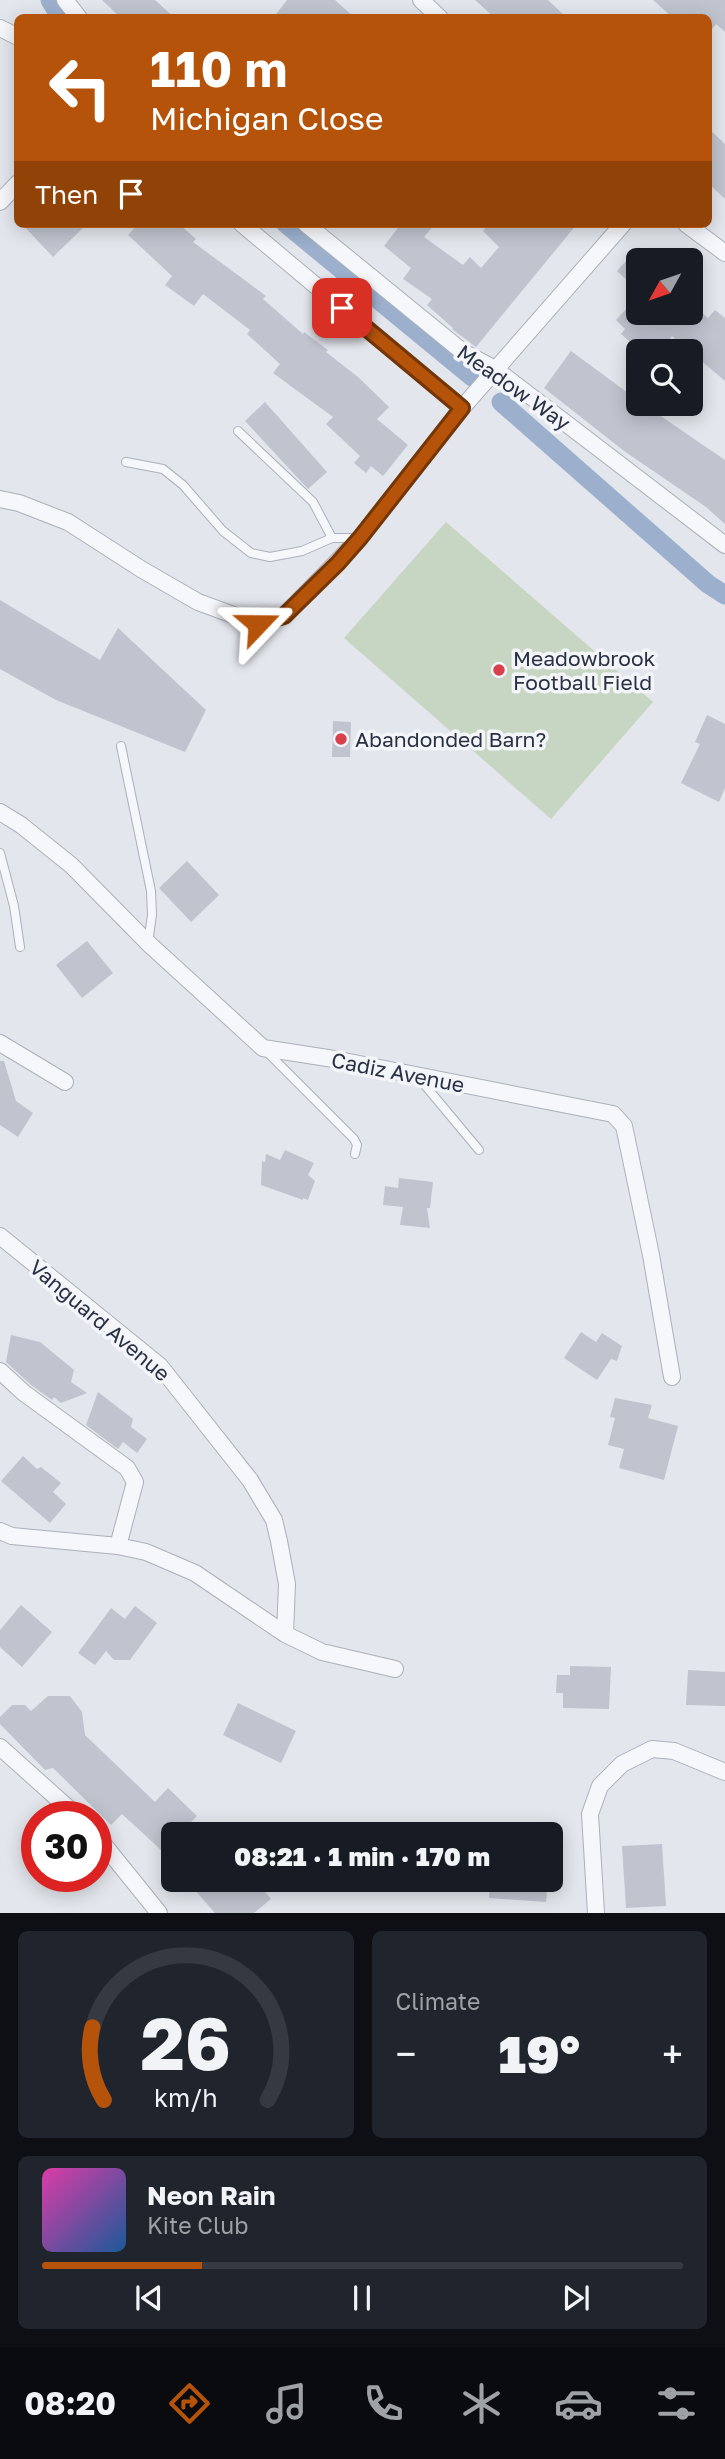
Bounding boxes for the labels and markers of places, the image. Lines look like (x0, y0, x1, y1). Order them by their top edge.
pin (312, 278, 372, 338)
place label: Meadowbrook Football Field (513, 645, 656, 695)
marker: Meadowbrook Football Field (491, 662, 507, 678)
place label: Abandonded Barn? (355, 726, 546, 752)
marker: Abandonded Barn? (333, 731, 349, 747)

